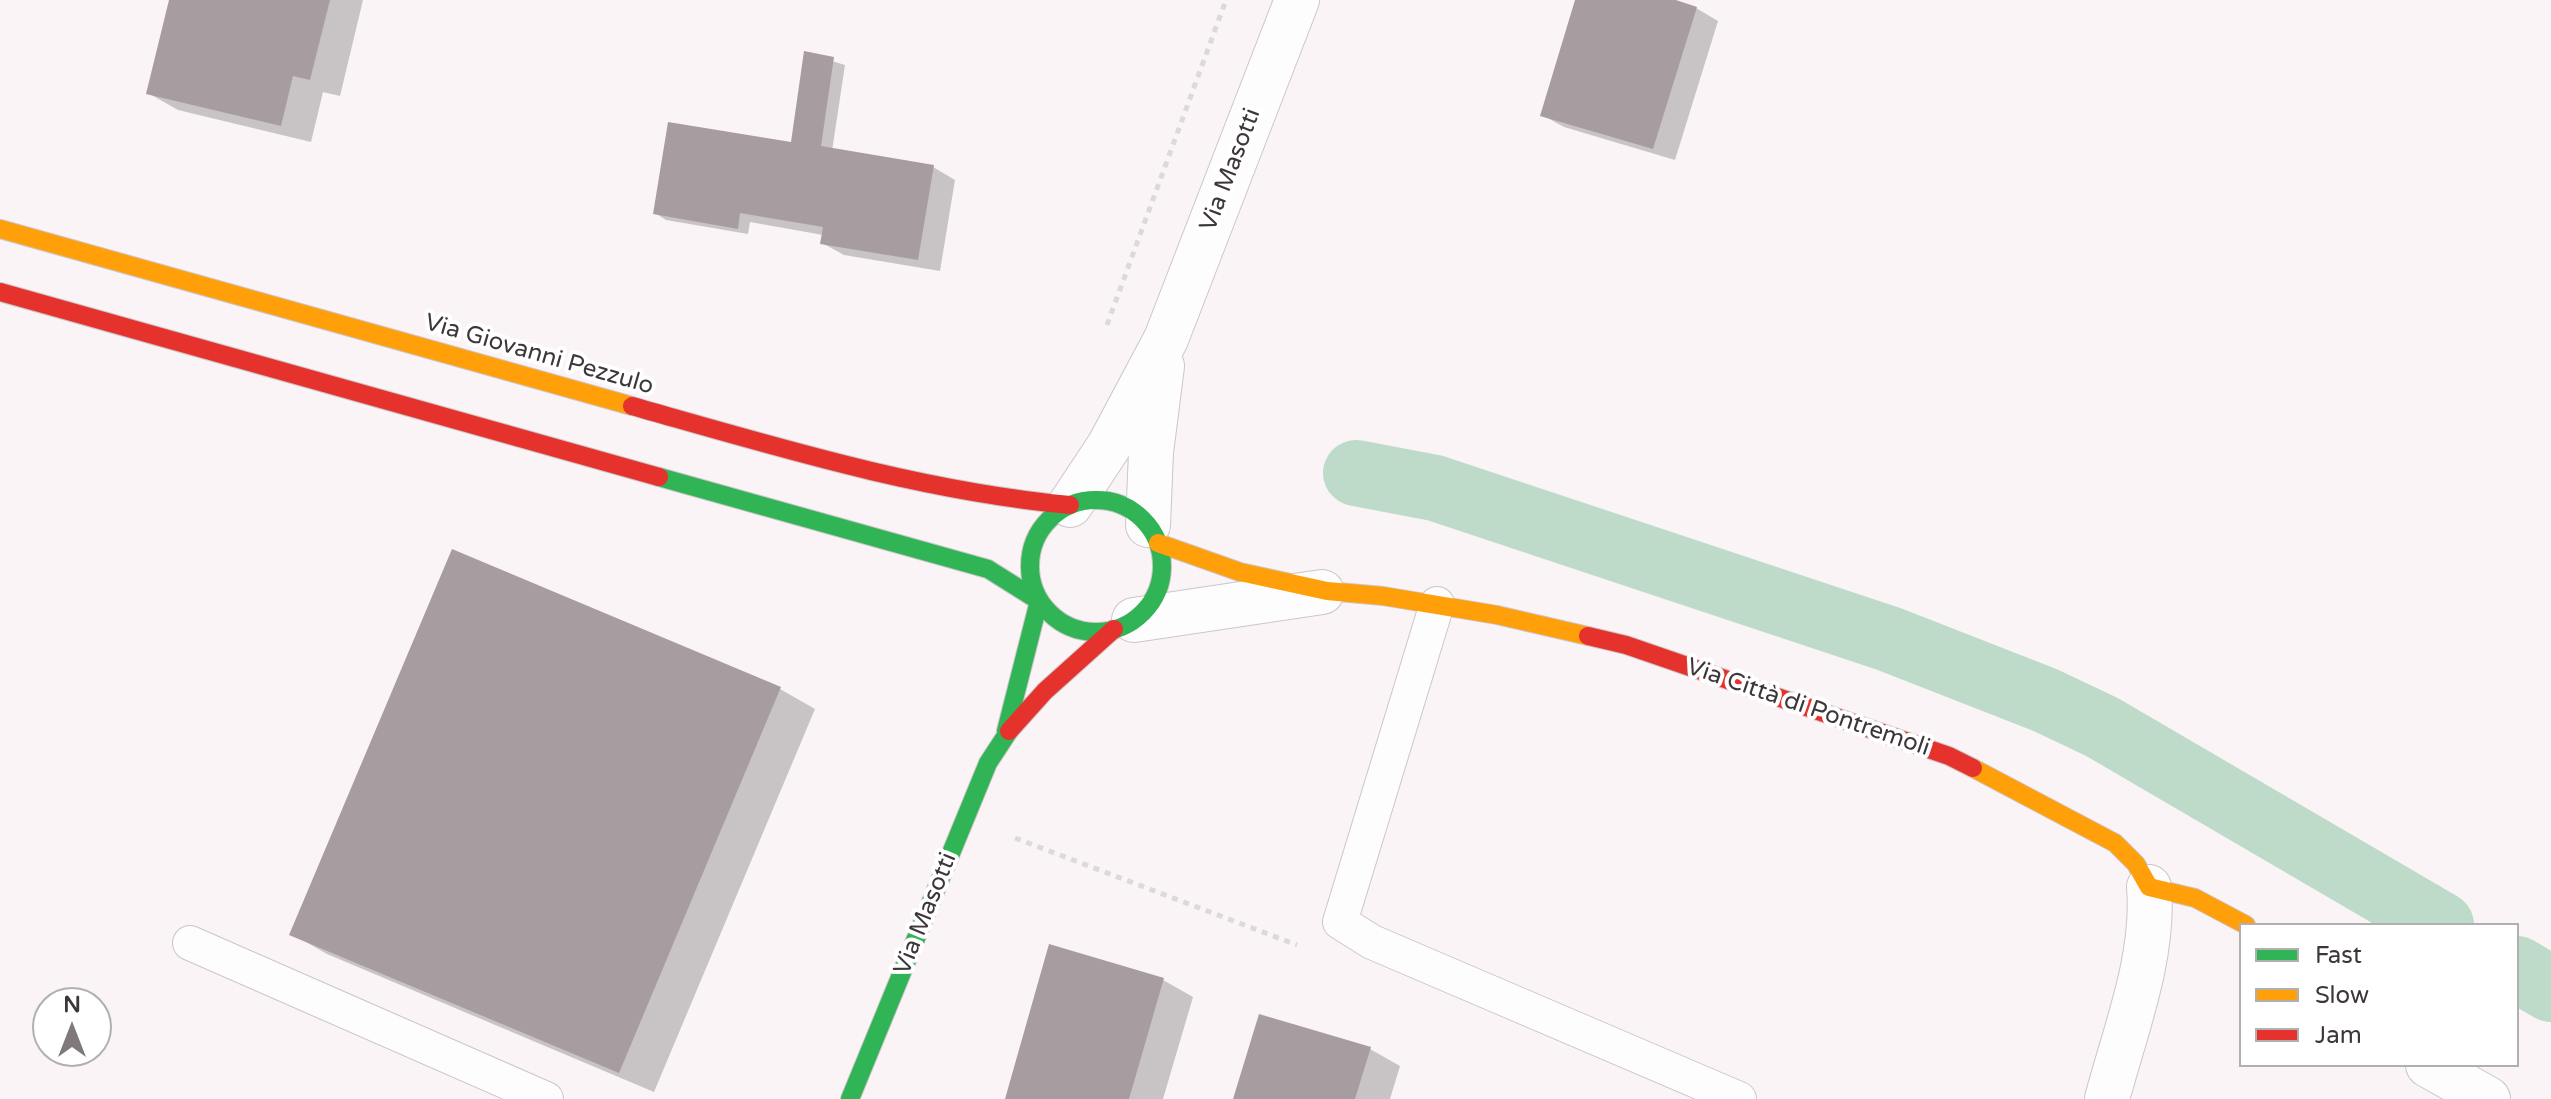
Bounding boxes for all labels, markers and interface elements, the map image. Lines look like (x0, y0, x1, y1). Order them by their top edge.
street label: Via Masotti (1194, 105, 1268, 235)
street label: Via Giovanni Pezzulo (421, 309, 657, 401)
street label: Via Città di Pontremoli (1683, 653, 1933, 763)
street label: Via Masotti (888, 849, 964, 979)
legend (2239, 923, 2519, 1067)
text: Fast (2315, 941, 2362, 970)
text: Slow (2315, 981, 2369, 1010)
north arrow (32, 987, 112, 1067)
text: N (63, 992, 81, 1018)
text: Jam (2315, 1021, 2362, 1050)

